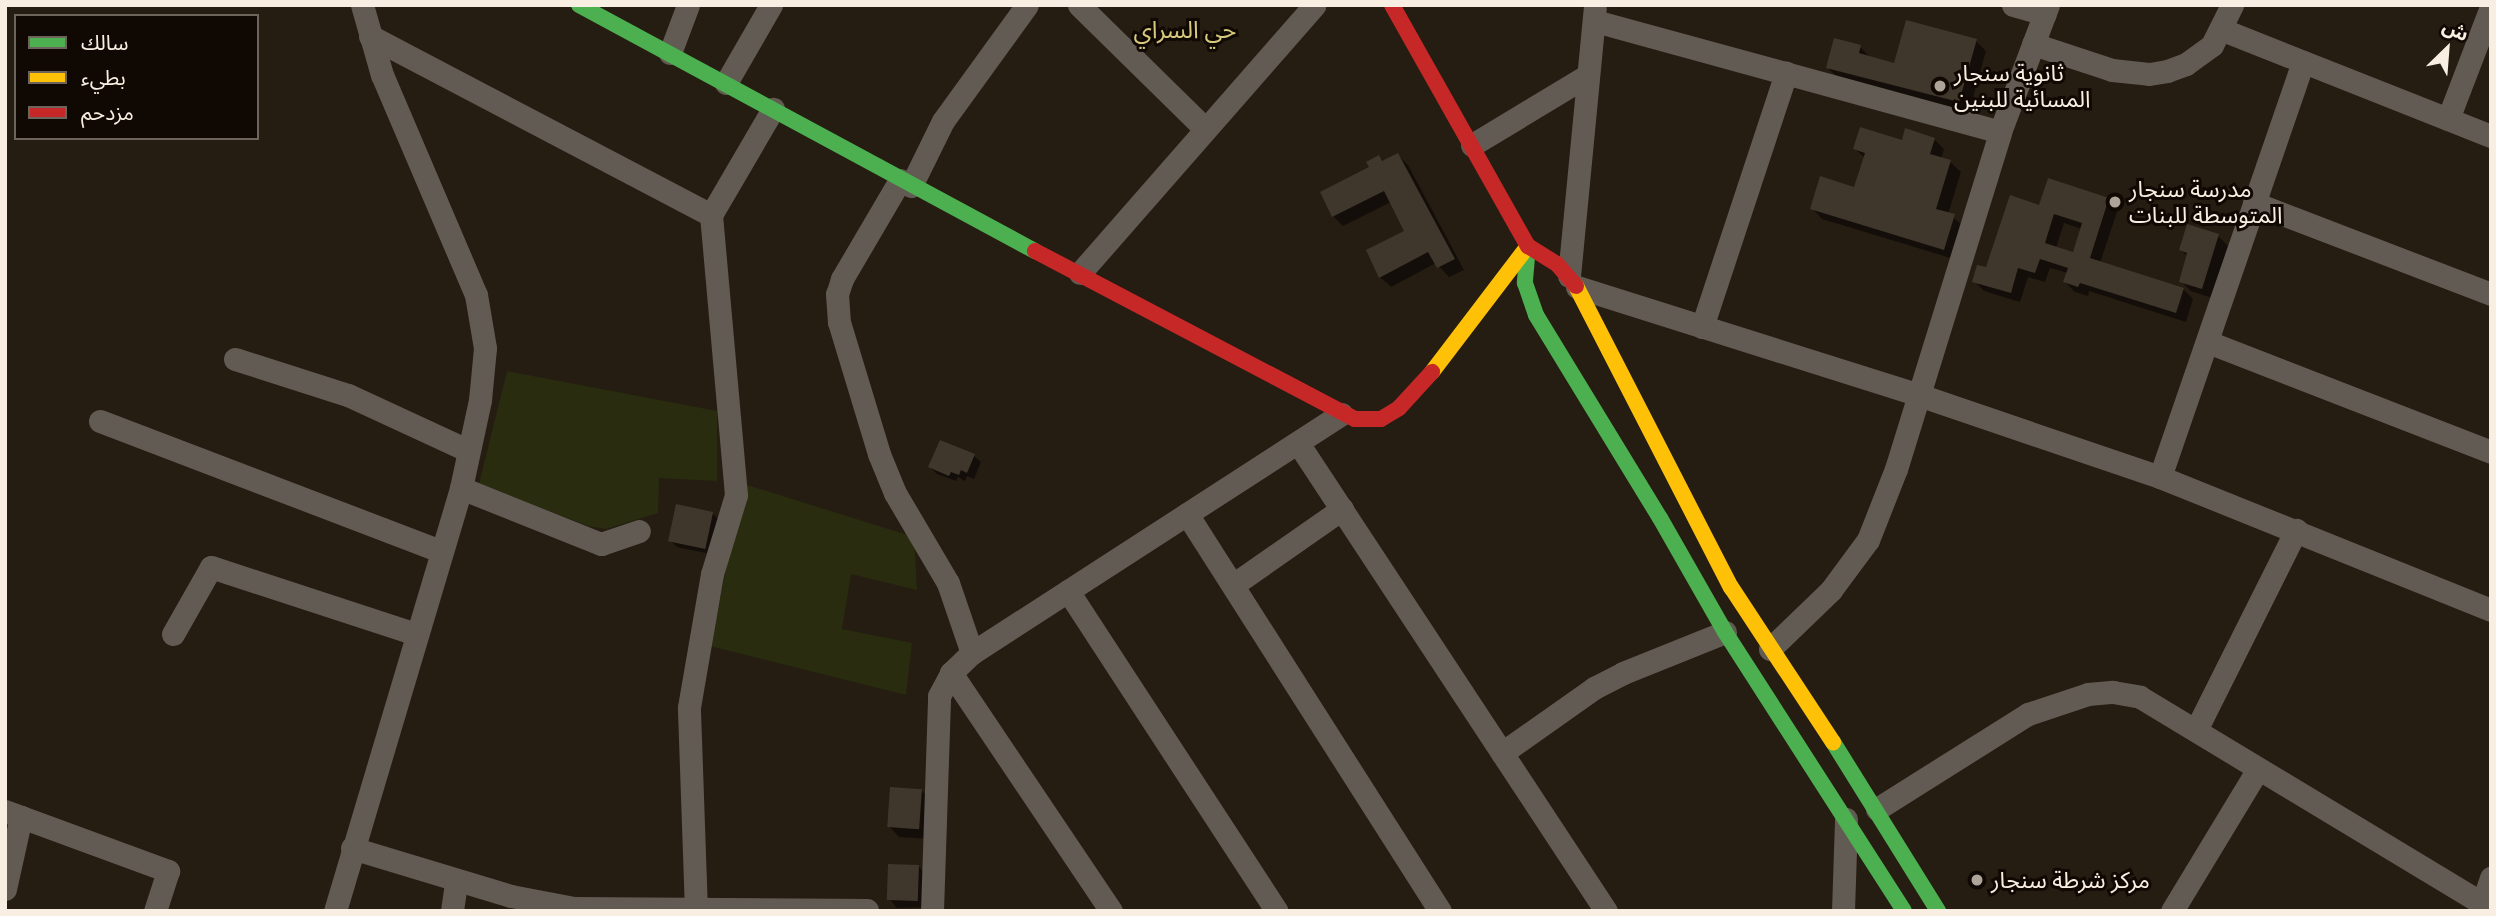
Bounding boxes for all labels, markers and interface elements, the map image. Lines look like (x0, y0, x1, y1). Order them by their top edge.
legend (14, 14, 259, 140)
north arrow (2412, 14, 2482, 84)
text: ش (2439, 14, 2472, 45)
district label: حي السراي (1134, 16, 1236, 44)
text: سالك (81, 30, 128, 55)
place label: ثانوية سنجار المسائية للبنين (1954, 59, 2091, 113)
text: بطيء (81, 65, 126, 90)
marker: ثانوية سنجار المسائية للبنين (1932, 78, 1948, 94)
text: مزدحم (81, 100, 134, 125)
place label: مدرسة سنجار المتوسطة للبنات (2129, 175, 2283, 229)
marker: مدرسة سنجار المتوسطة للبنات (2107, 194, 2123, 210)
place label: مركز شرطة سنجار (1991, 866, 2150, 894)
marker: مركز شرطة سنجار (1969, 872, 1985, 888)

